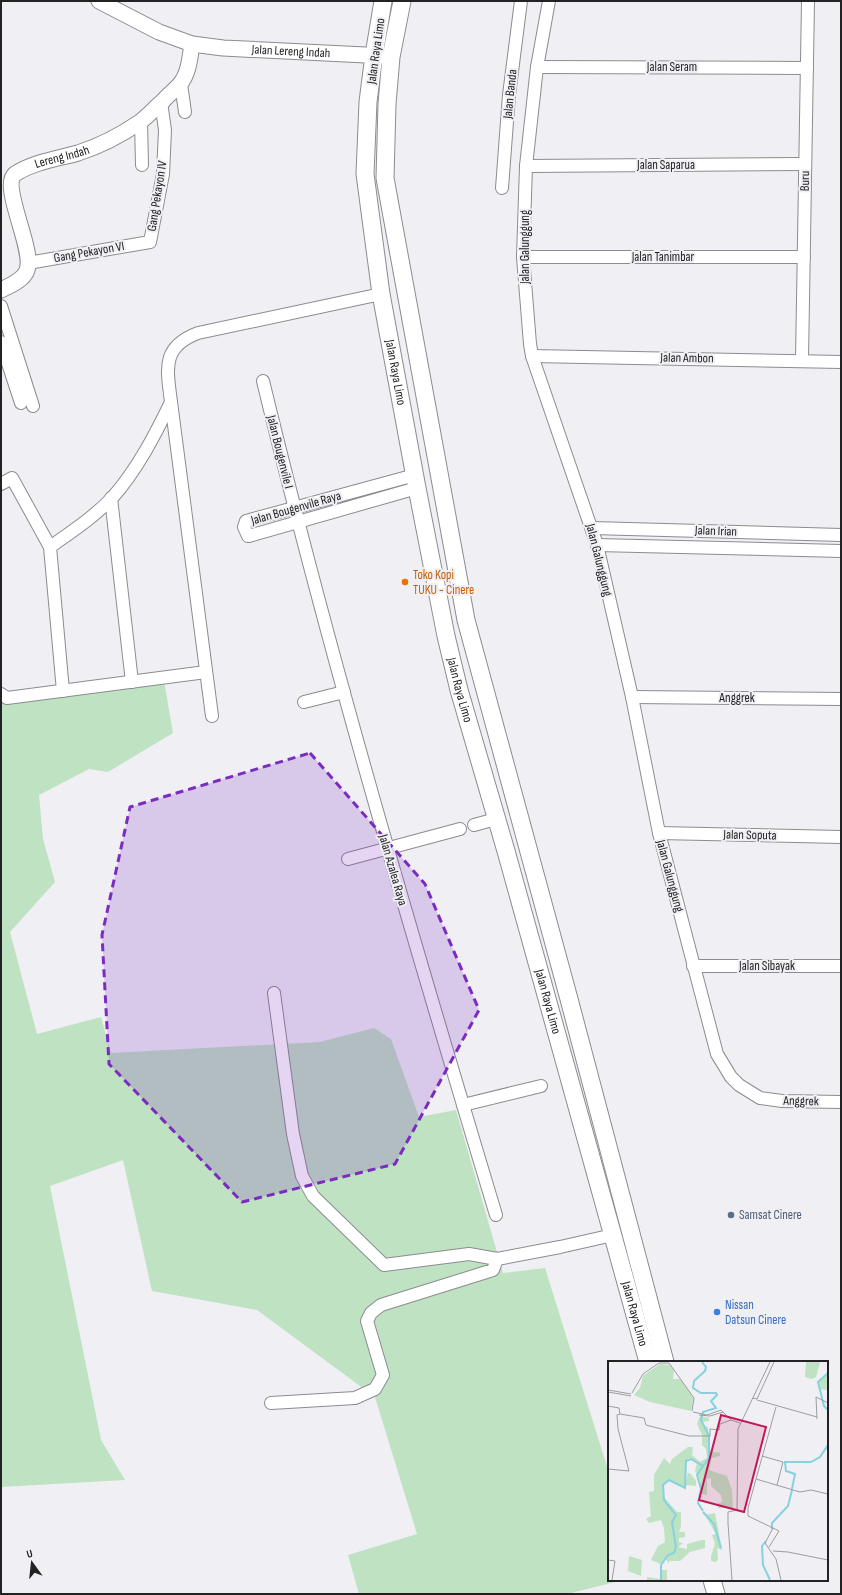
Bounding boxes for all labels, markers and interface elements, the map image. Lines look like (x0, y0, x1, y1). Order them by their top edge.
street label: Jalan Raya Limo (363, 17, 389, 86)
street label: Jalan Lereng Indah (250, 41, 331, 61)
street label: Jalan Seram (646, 59, 697, 75)
street label: Jalan Banda (499, 69, 521, 120)
street label: Lereng Indah (33, 142, 92, 172)
street label: Jalan Saparua (636, 157, 695, 173)
street label: Gang Pekayon IV (144, 159, 170, 232)
street label: Buru (797, 171, 813, 191)
street label: Jalan Galunggung (517, 210, 533, 285)
street label: Gang Pekayon VI (53, 238, 125, 266)
street label: Jalan Tanimbar (631, 249, 695, 265)
street label: Jalan Raya Limo (381, 337, 409, 407)
street label: Jalan Ambon (659, 350, 714, 366)
street label: Jalan Bougenvile I (263, 413, 297, 490)
street label: Jalan Bougenvile Raya (248, 487, 343, 529)
street label: Jalan Galunggung (582, 521, 616, 598)
street label: Jalan Irian (694, 522, 737, 540)
place label: Toko Kopi TUKU - Cinere (413, 567, 474, 598)
marker: Toko Kopi TUKU - Cinere (400, 577, 410, 587)
street label: Jalan Raya Limo (443, 655, 476, 724)
street label: Anggrek (718, 690, 755, 706)
street label: Jalan Soputa (722, 827, 777, 843)
street label: Jalan Azalea Raya (375, 832, 411, 907)
street label: Jalan Galunggung (652, 837, 687, 914)
street label: Jalan Sibayak (738, 958, 795, 974)
street label: Jalan Raya Limo (531, 967, 564, 1036)
street label: Anggrek (782, 1093, 819, 1109)
place label: Samsat Cinere (739, 1207, 802, 1223)
marker: Samsat Cinere (726, 1210, 736, 1220)
street label: Jalan Raya Limo (618, 1279, 651, 1348)
place label: Nissan Datsun Cinere (725, 1297, 786, 1328)
marker: Nissan Datsun Cinere (712, 1307, 722, 1317)
inset map (608, 1361, 828, 1581)
north arrow (12, 1543, 52, 1583)
text: U (25, 1547, 34, 1561)

